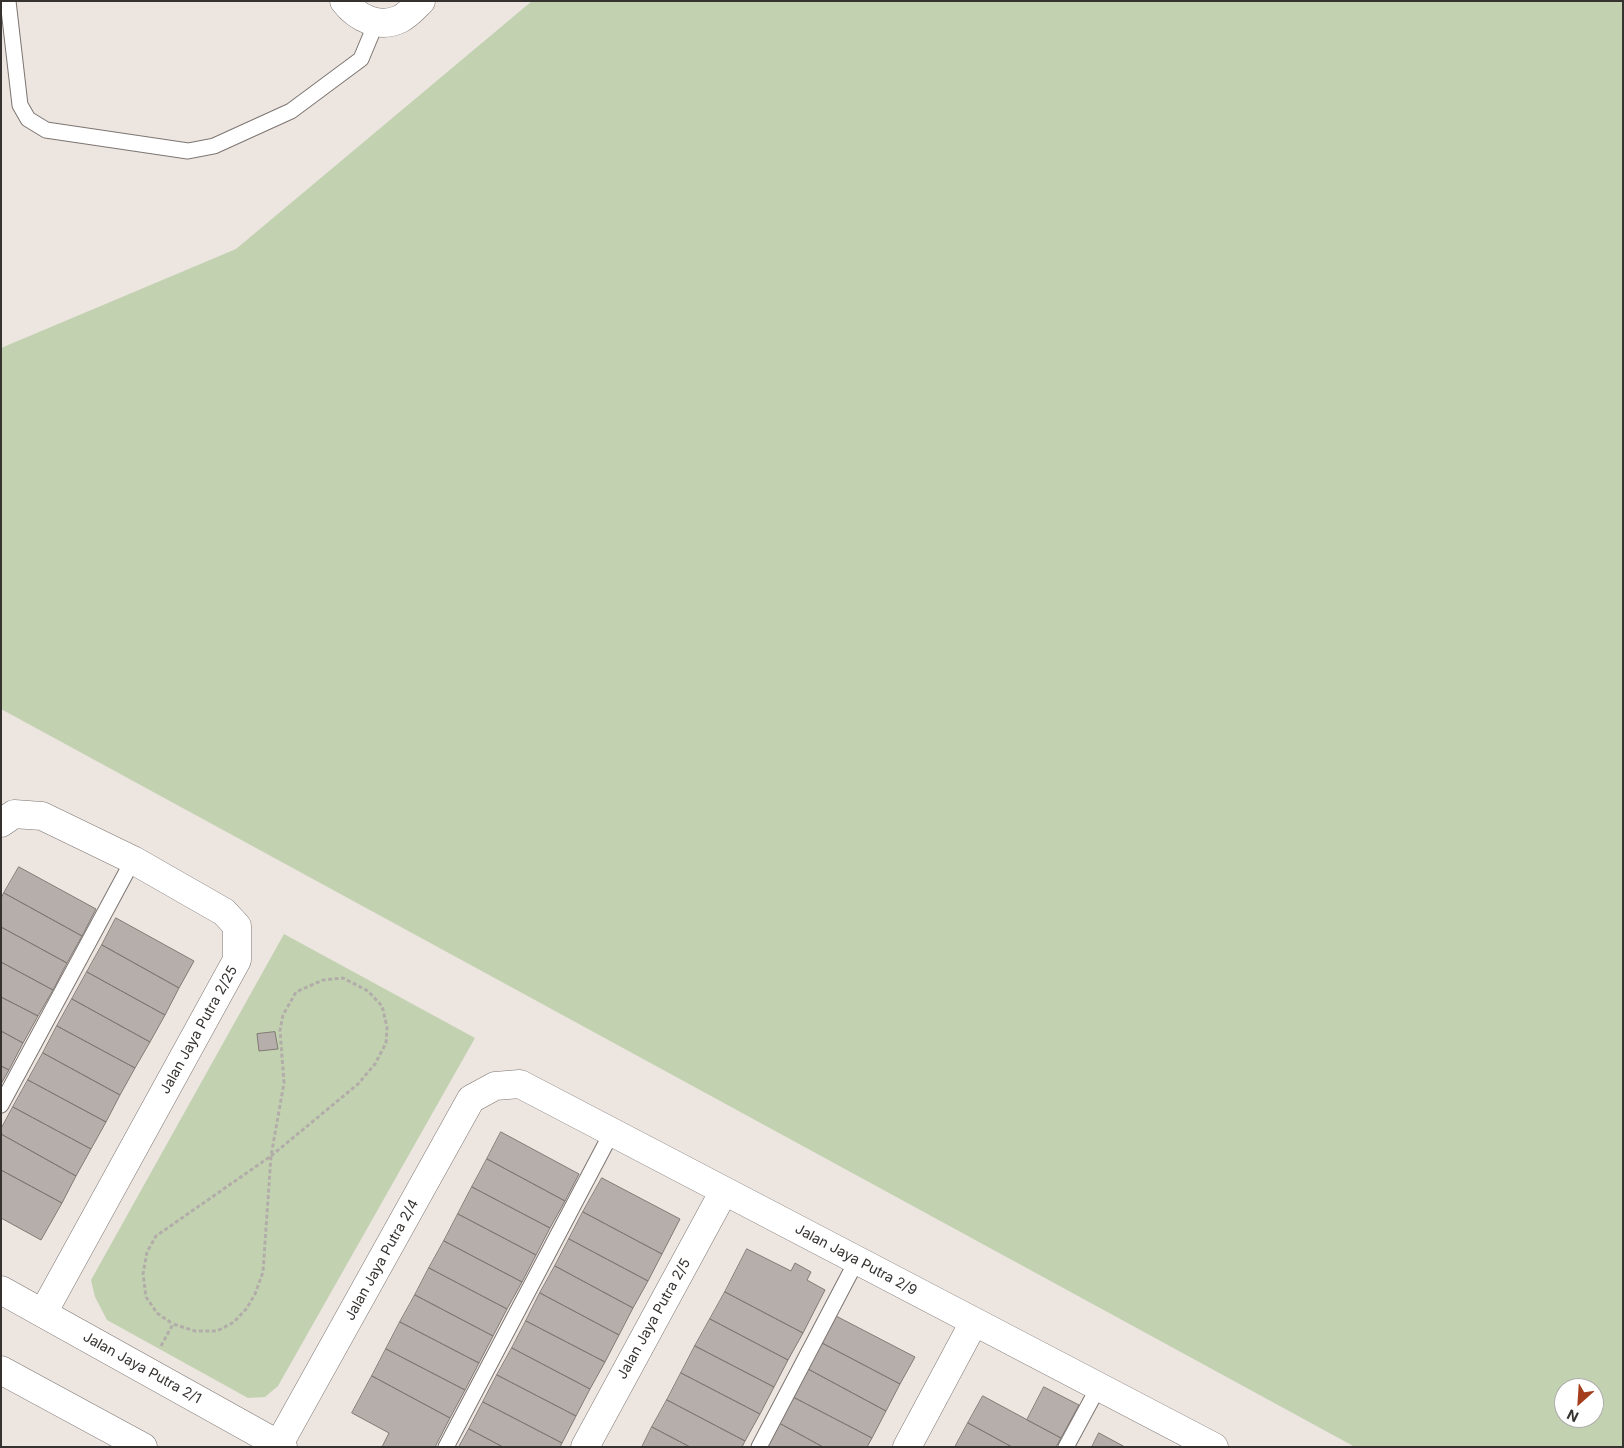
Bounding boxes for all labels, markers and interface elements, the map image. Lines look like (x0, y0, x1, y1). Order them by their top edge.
street label: Jalan Jaya Putra 2/25 (157, 963, 241, 1097)
street label: Jalan Jaya Putra 2/4 (342, 1196, 422, 1324)
street label: Jalan Jaya Putra 2/9 (792, 1221, 920, 1299)
street label: Jalan Jaya Putra 2/5 (614, 1256, 694, 1382)
street label: Jalan Jaya Putra 2/1 (80, 1328, 204, 1408)
north arrow (1554, 1378, 1604, 1428)
text: N (1564, 1406, 1581, 1426)

